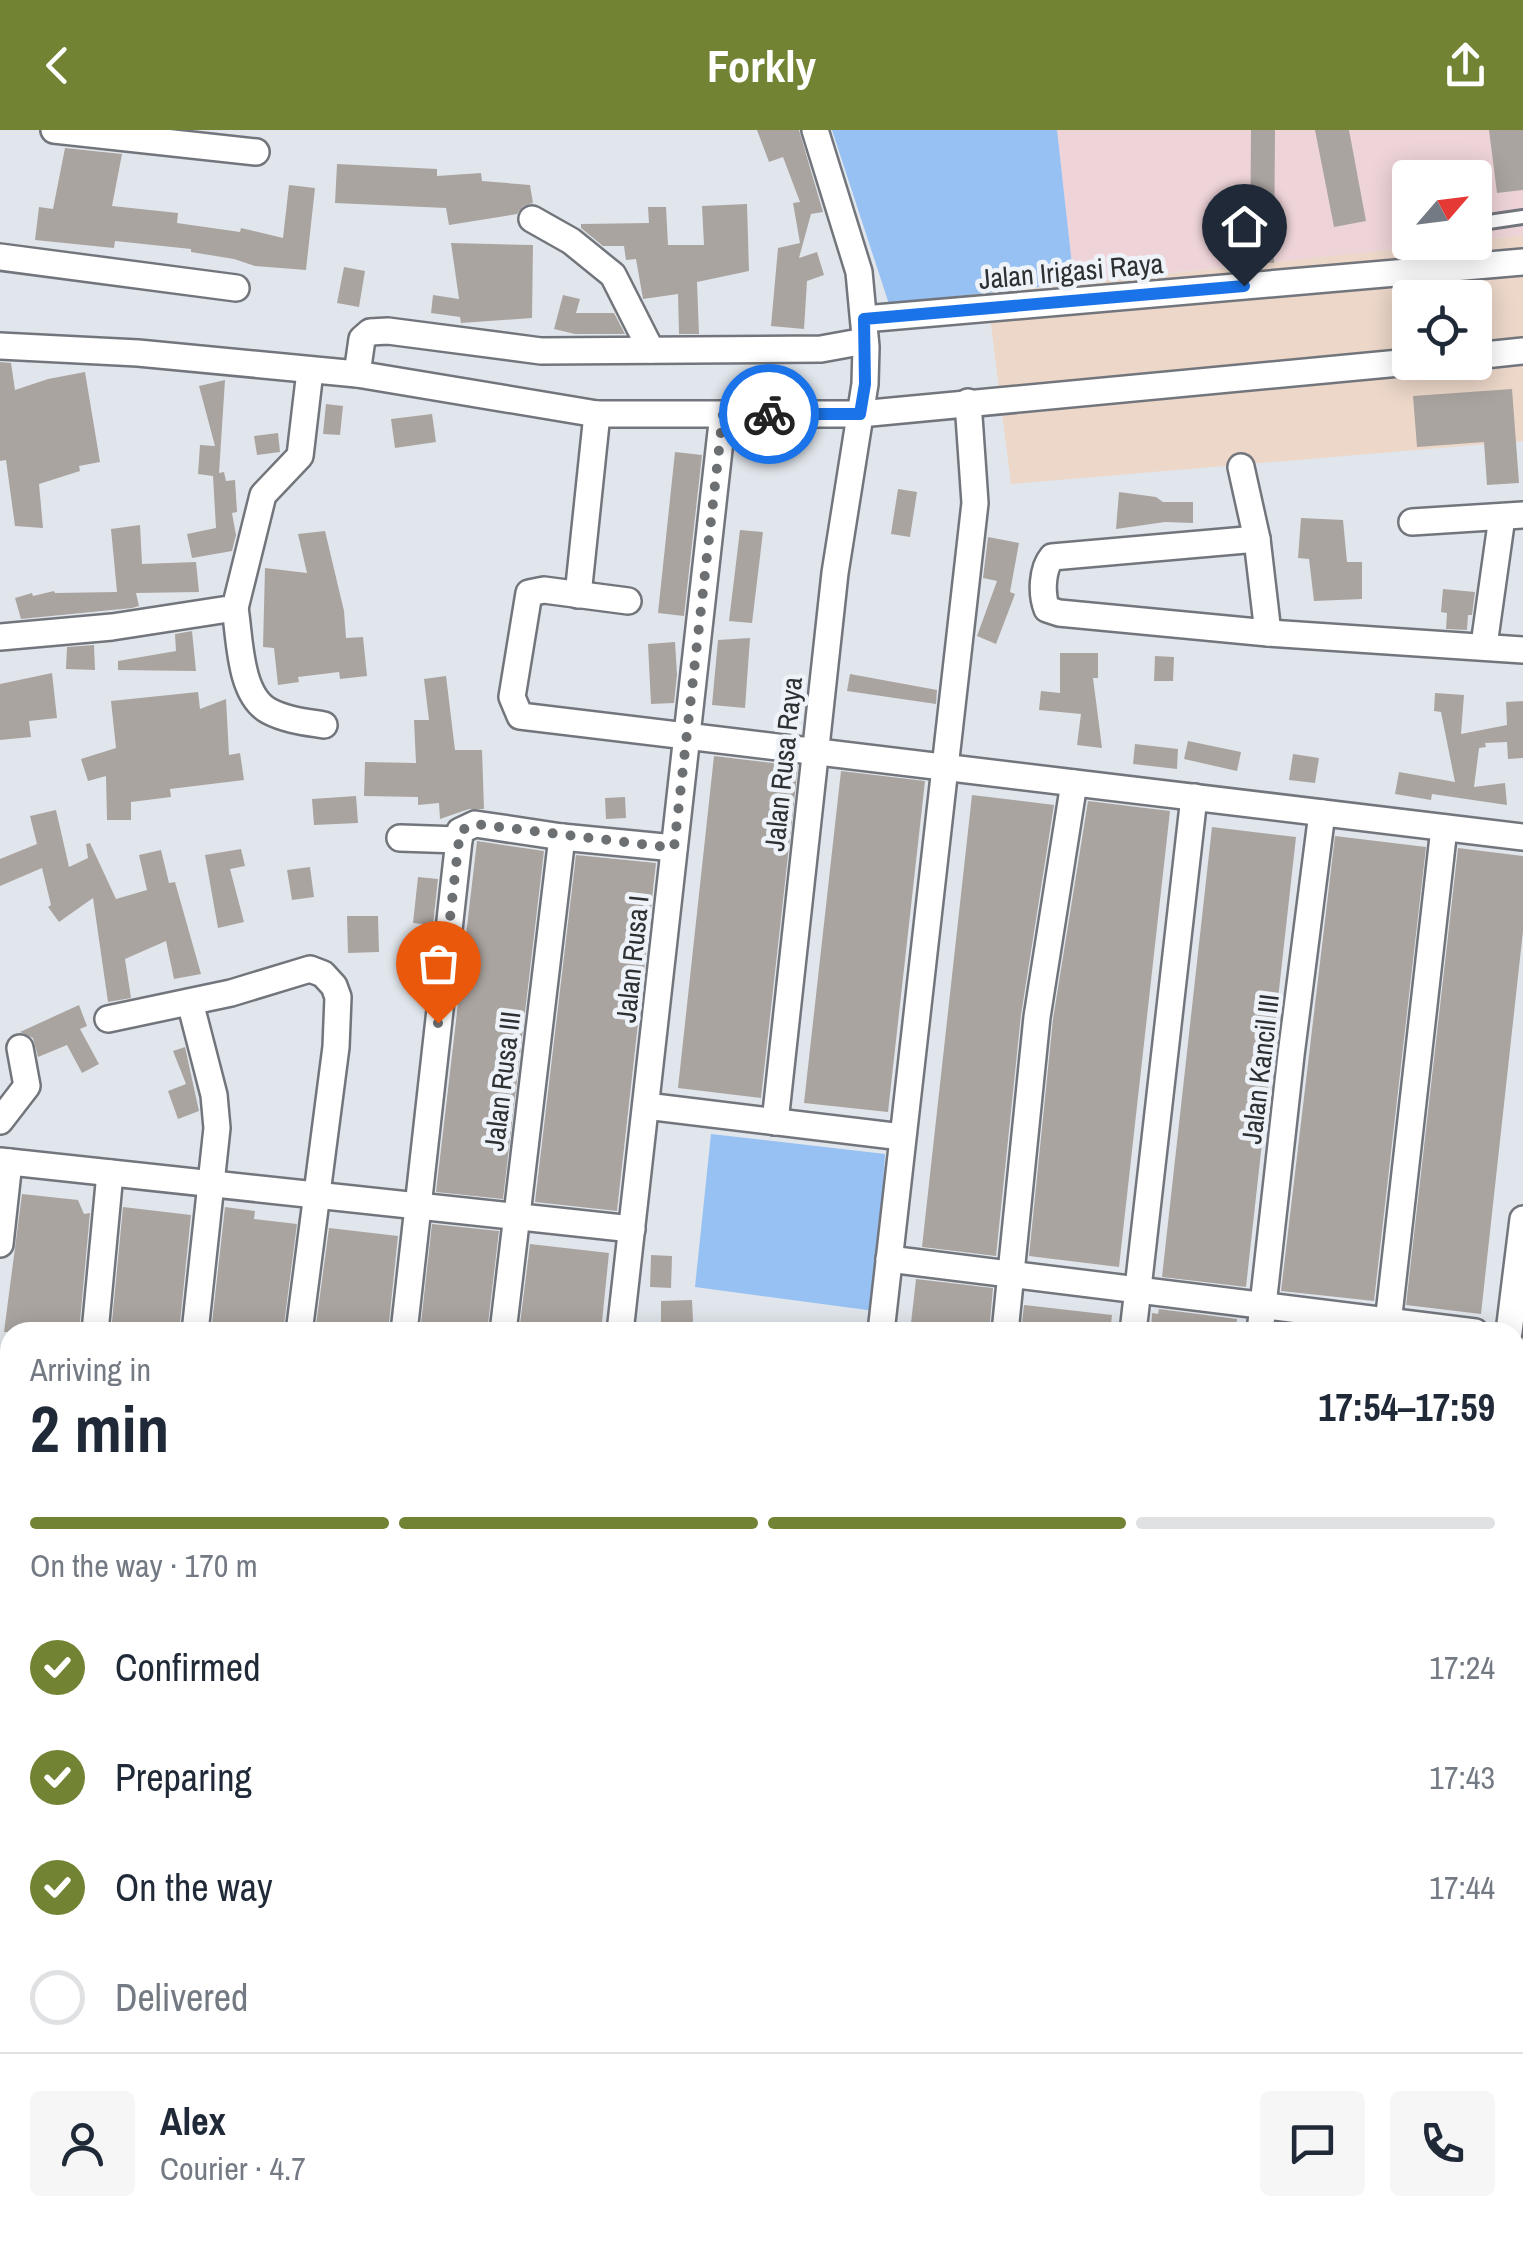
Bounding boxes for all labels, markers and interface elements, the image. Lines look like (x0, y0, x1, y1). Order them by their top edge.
text: Forkly (707, 35, 816, 96)
icon: back (30, 38, 85, 93)
icon: share (1438, 38, 1493, 93)
north arrow (1392, 160, 1492, 260)
map controls (1392, 160, 1492, 380)
pin (1202, 184, 1287, 287)
icon: home (1217, 199, 1272, 254)
street label: Jalan Irigasi Raya (977, 244, 1165, 298)
button: locate (1392, 280, 1492, 380)
courier (719, 364, 819, 464)
icon: bike (742, 387, 797, 442)
street label: Jalan Rusa Raya (755, 675, 811, 853)
street label: Jalan Rusa I (606, 894, 658, 1024)
pin (396, 921, 481, 1024)
icon: bag (411, 936, 466, 991)
street label: Jalan Kancil III (1232, 992, 1288, 1146)
street label: Jalan Rusa III (475, 1009, 529, 1153)
text: Arriving in (30, 1348, 151, 1391)
text: 17:54–17:59 (1318, 1382, 1495, 1433)
text: 2 min (30, 1385, 169, 1472)
text: On the way · 170 m (30, 1544, 258, 1587)
icon: check (30, 1640, 85, 1695)
text: Confirmed (115, 1642, 260, 1693)
text: 17:24 (1429, 1646, 1495, 1689)
icon: check (30, 1750, 85, 1805)
text: Preparing (115, 1752, 252, 1803)
text: 17:43 (1429, 1756, 1495, 1799)
icon: check (30, 1860, 85, 1915)
text: On the way (115, 1862, 273, 1913)
text: 17:44 (1429, 1866, 1495, 1909)
text: Delivered (115, 1972, 248, 2023)
button: person (30, 2091, 135, 2196)
button: chat (1260, 2091, 1365, 2196)
button: phone (1390, 2091, 1495, 2196)
text: Alex (160, 2096, 226, 2147)
text: Courier · 4.7 (160, 2147, 306, 2190)

